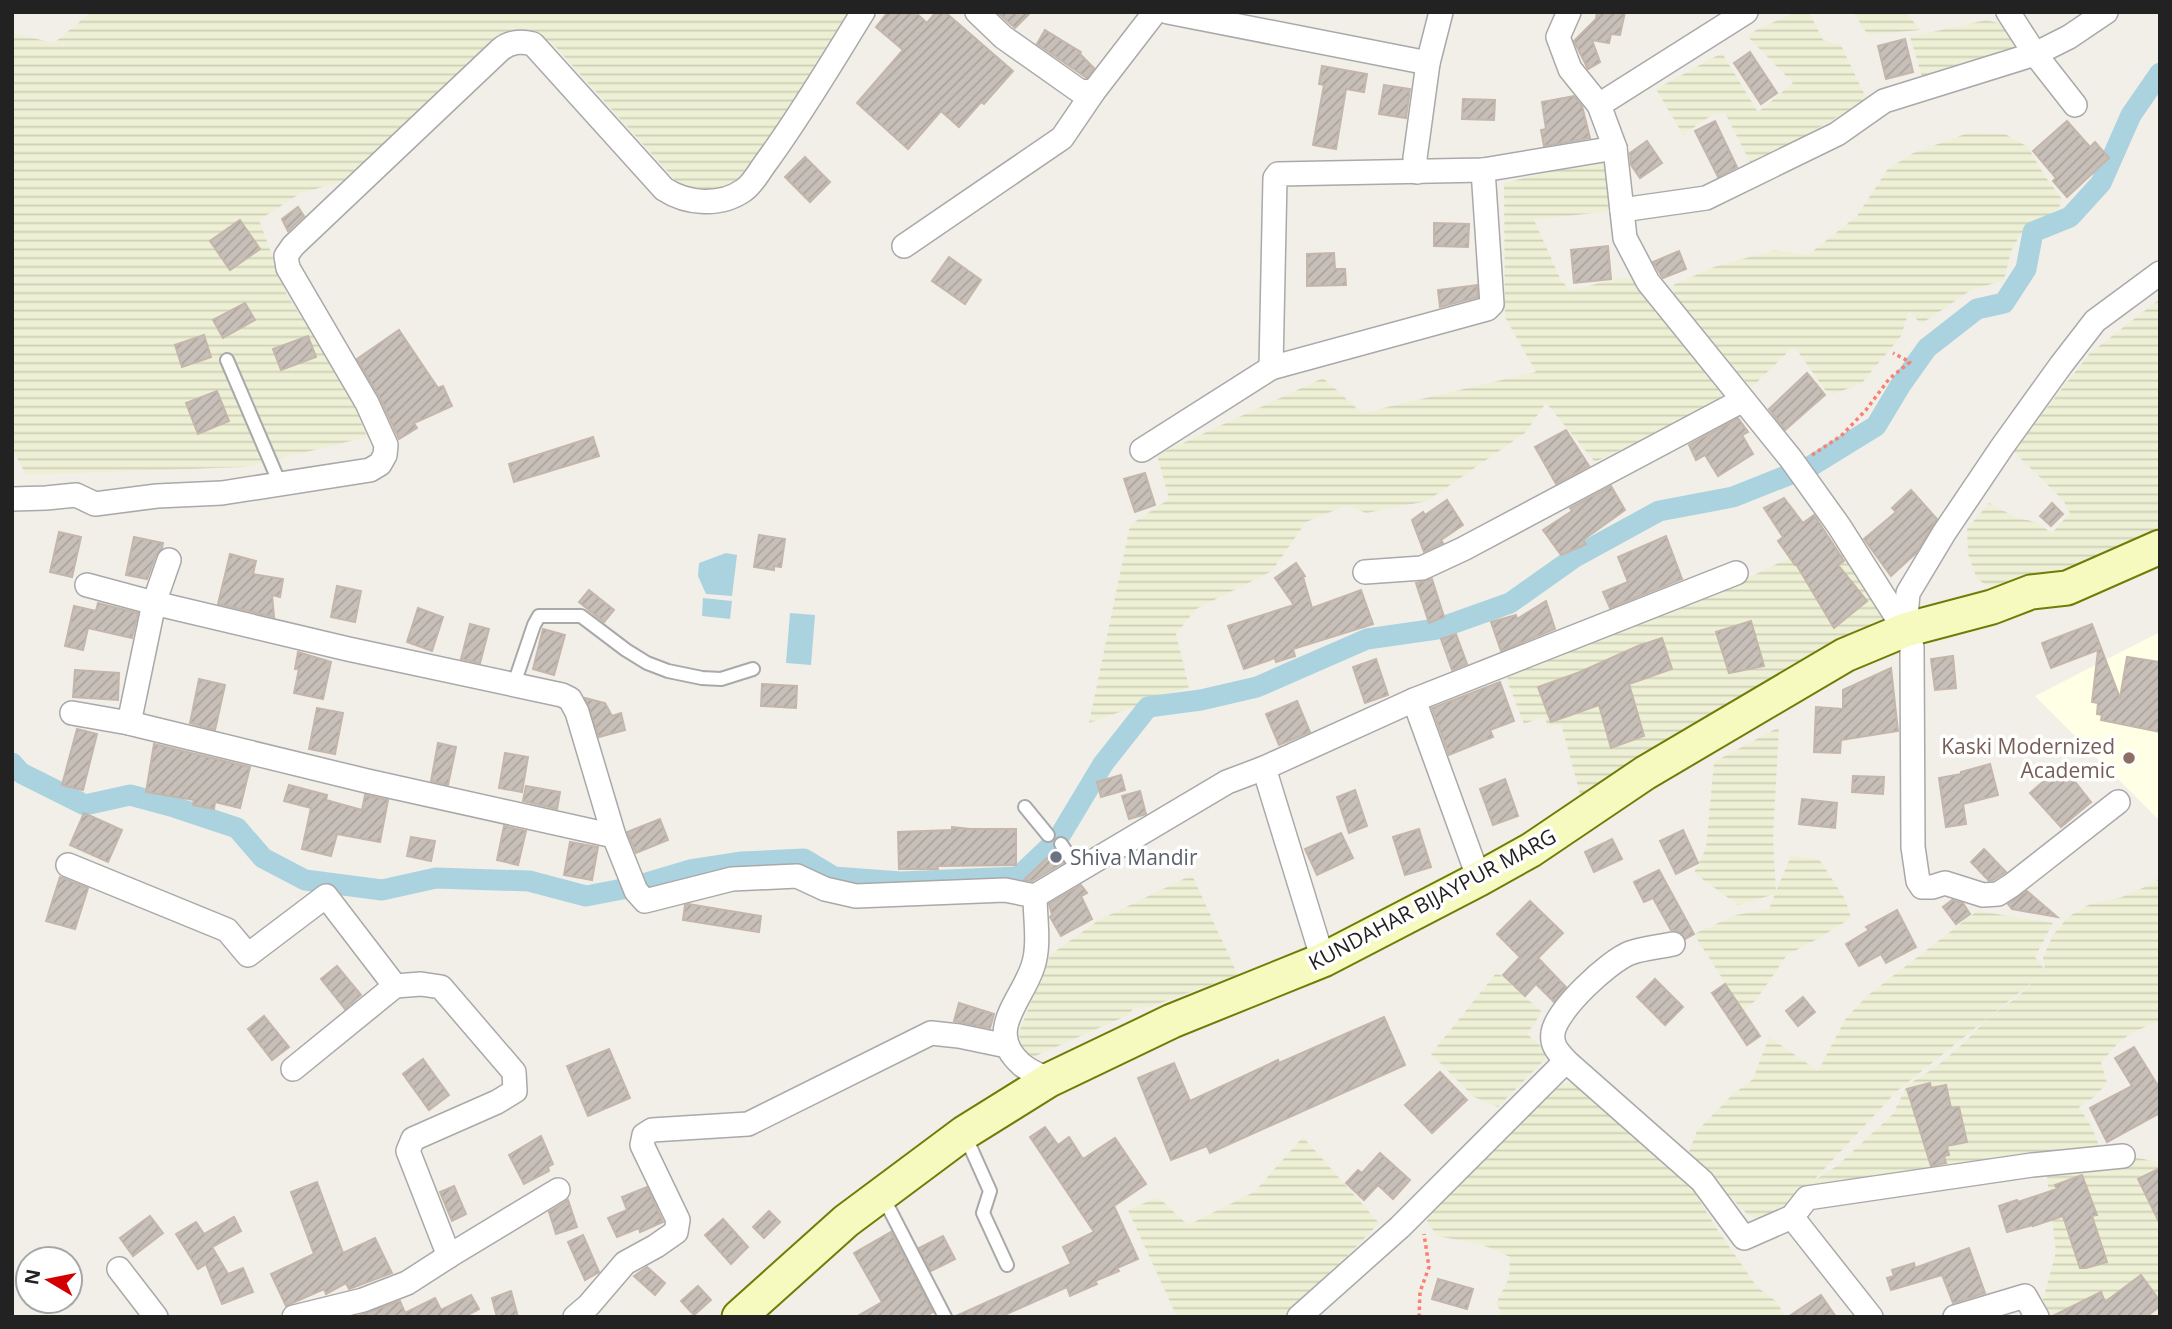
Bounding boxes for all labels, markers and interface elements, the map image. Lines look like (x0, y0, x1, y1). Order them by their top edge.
place label: Kaski Modernized Academic (1941, 732, 2115, 784)
marker: Kaski Modernized Academic (2121, 750, 2137, 766)
street label: KUNDAHAR BIJAYPUR MARG (1303, 822, 1561, 976)
place label: Shiva Mandir (1070, 843, 1198, 871)
marker: Shiva Mandir (1048, 849, 1064, 865)
north arrow (14, 1245, 84, 1315)
text: N (18, 1267, 46, 1287)

